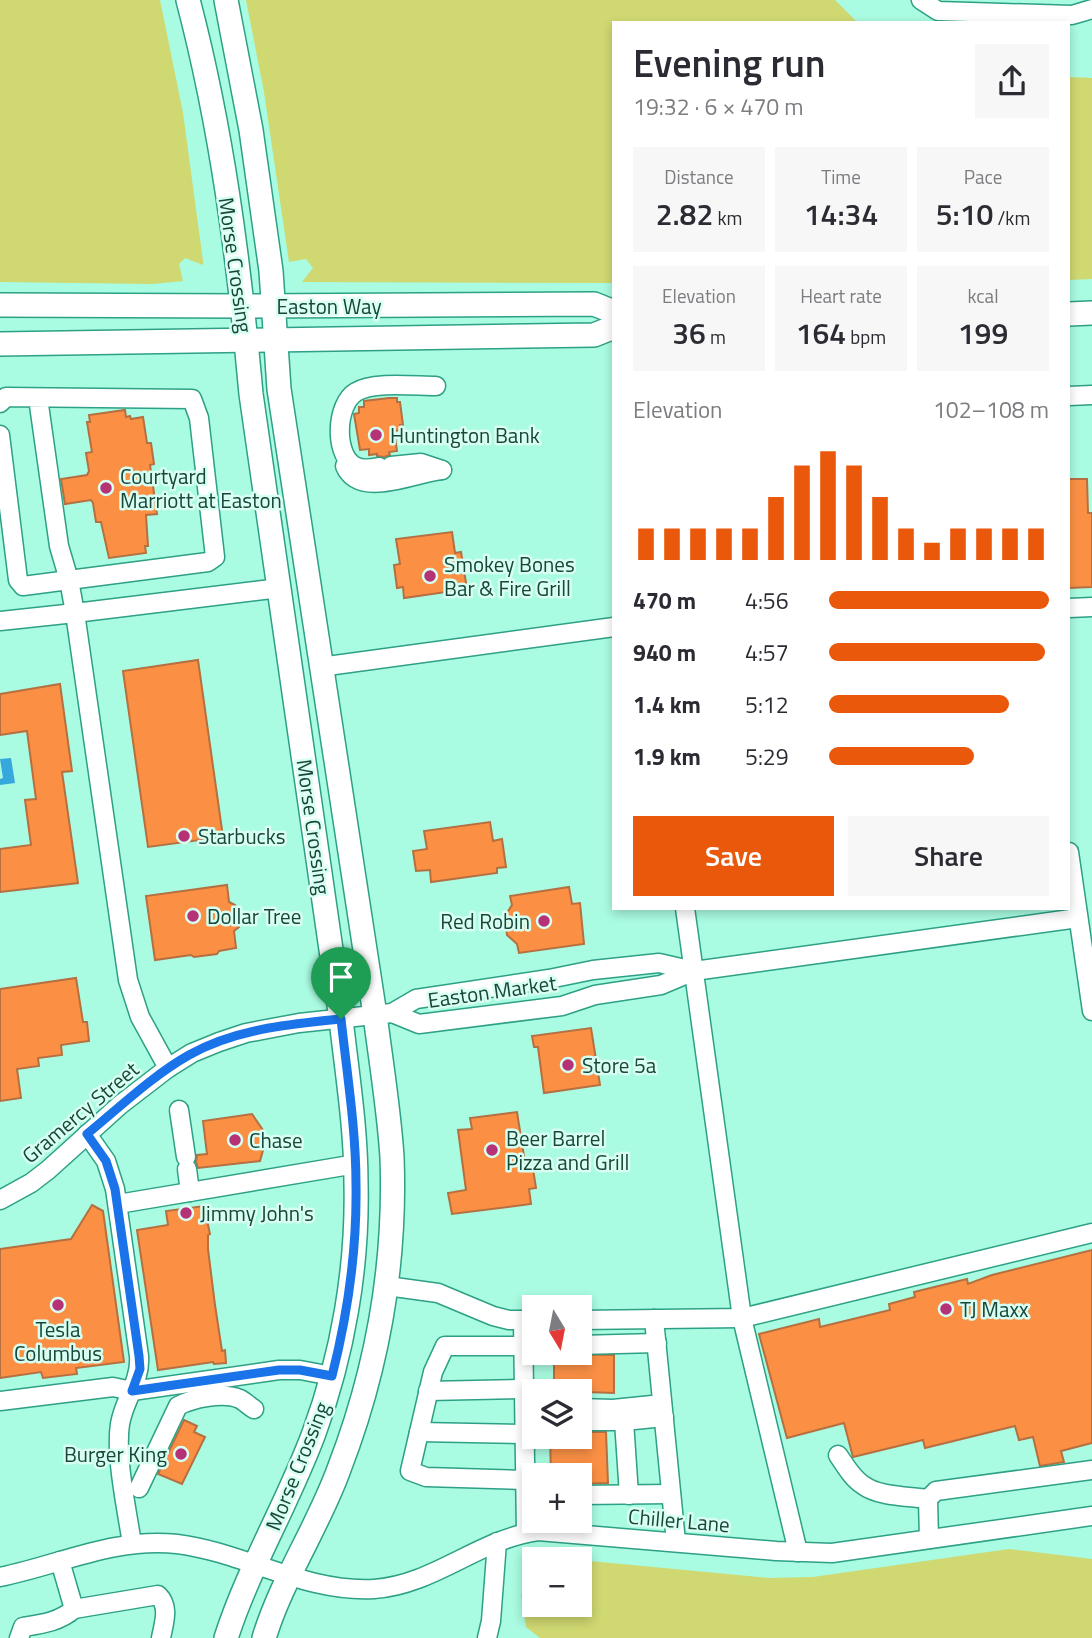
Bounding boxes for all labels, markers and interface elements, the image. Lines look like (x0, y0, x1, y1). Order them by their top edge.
text: Evening run (633, 34, 826, 92)
button: share (975, 44, 1049, 118)
text: 19:32 · 6 × 470 m (633, 89, 803, 124)
text: Distance (664, 162, 734, 191)
text: Time (821, 162, 861, 191)
text: Pace (964, 162, 1002, 191)
text: 2.82 (656, 191, 713, 237)
text: 14:34 (804, 191, 878, 237)
text: 5:10 (936, 191, 993, 237)
street label: Morse Crossing (211, 195, 261, 335)
text: km (713, 203, 742, 232)
text: /km (993, 203, 1030, 232)
text: Elevation (662, 281, 736, 310)
text: Heart rate (800, 281, 882, 310)
text: kcal (967, 281, 999, 310)
street label: Easton Way (276, 290, 382, 322)
text: 36 (672, 310, 706, 356)
text: 164 (796, 310, 846, 356)
text: 199 (958, 310, 1008, 356)
text: m (706, 322, 726, 351)
text: bpm (846, 322, 886, 351)
text: Elevation (633, 392, 722, 427)
text: 102–108 m (933, 392, 1049, 427)
place label: Huntington Bank (390, 419, 540, 451)
marker: Huntington Bank (368, 427, 384, 443)
place label: Courtyard Marriott at Easton (120, 460, 282, 516)
marker: Courtyard Marriott at Easton (98, 480, 114, 496)
place label: Smokey Bones Bar & Fire Grill (444, 548, 575, 604)
marker: Smokey Bones Bar & Fire Grill (422, 568, 438, 584)
text: 470 m (633, 583, 696, 618)
text: 4:56 (745, 583, 789, 618)
text: 940 m (633, 635, 696, 670)
text: 4:57 (745, 635, 789, 670)
text: 1.4 km (633, 687, 701, 722)
text: 5:12 (745, 687, 789, 722)
text: 1.9 km (633, 739, 701, 774)
text: 5:29 (745, 739, 789, 774)
street label: Morse Crossing (289, 757, 339, 897)
button: Save (633, 816, 834, 896)
button: Share (848, 816, 1049, 896)
place label: Starbucks (198, 820, 286, 852)
marker: Starbucks (176, 828, 192, 844)
place label: Dollar Tree (207, 900, 301, 932)
place label: Red Robin (440, 905, 530, 937)
marker: Dollar Tree (185, 908, 201, 924)
marker: Red Robin (536, 913, 552, 929)
pin (311, 947, 371, 1019)
icon: arrive (322, 958, 360, 996)
street label: Easton Market (426, 966, 559, 1016)
place label: Store 5a (582, 1049, 657, 1081)
street label: Gramercy Street (15, 1053, 146, 1171)
marker: Store 5a (560, 1057, 576, 1073)
place label: Beer Barrel Pizza and Grill (506, 1122, 629, 1178)
place label: Chase (249, 1124, 303, 1156)
marker: Chase (227, 1132, 243, 1148)
marker: Beer Barrel Pizza and Grill (484, 1142, 500, 1158)
place label: Jimmy John's (200, 1197, 314, 1229)
marker: Jimmy John's (178, 1205, 194, 1221)
place label: TJ Maxx (960, 1293, 1029, 1325)
north arrow (522, 1295, 592, 1365)
map controls (522, 1295, 592, 1617)
marker: Tesla Columbus (50, 1297, 66, 1313)
marker: TJ Maxx (938, 1301, 954, 1317)
place label: Tesla Columbus (14, 1313, 102, 1369)
button: layers (522, 1379, 592, 1449)
street label: Morse Crossing (257, 1397, 337, 1535)
place label: Burger King (64, 1438, 167, 1470)
marker: Burger King (173, 1446, 189, 1462)
button: + (522, 1463, 592, 1533)
street label: Chiller Lane (627, 1500, 731, 1540)
button: − (522, 1547, 592, 1617)

